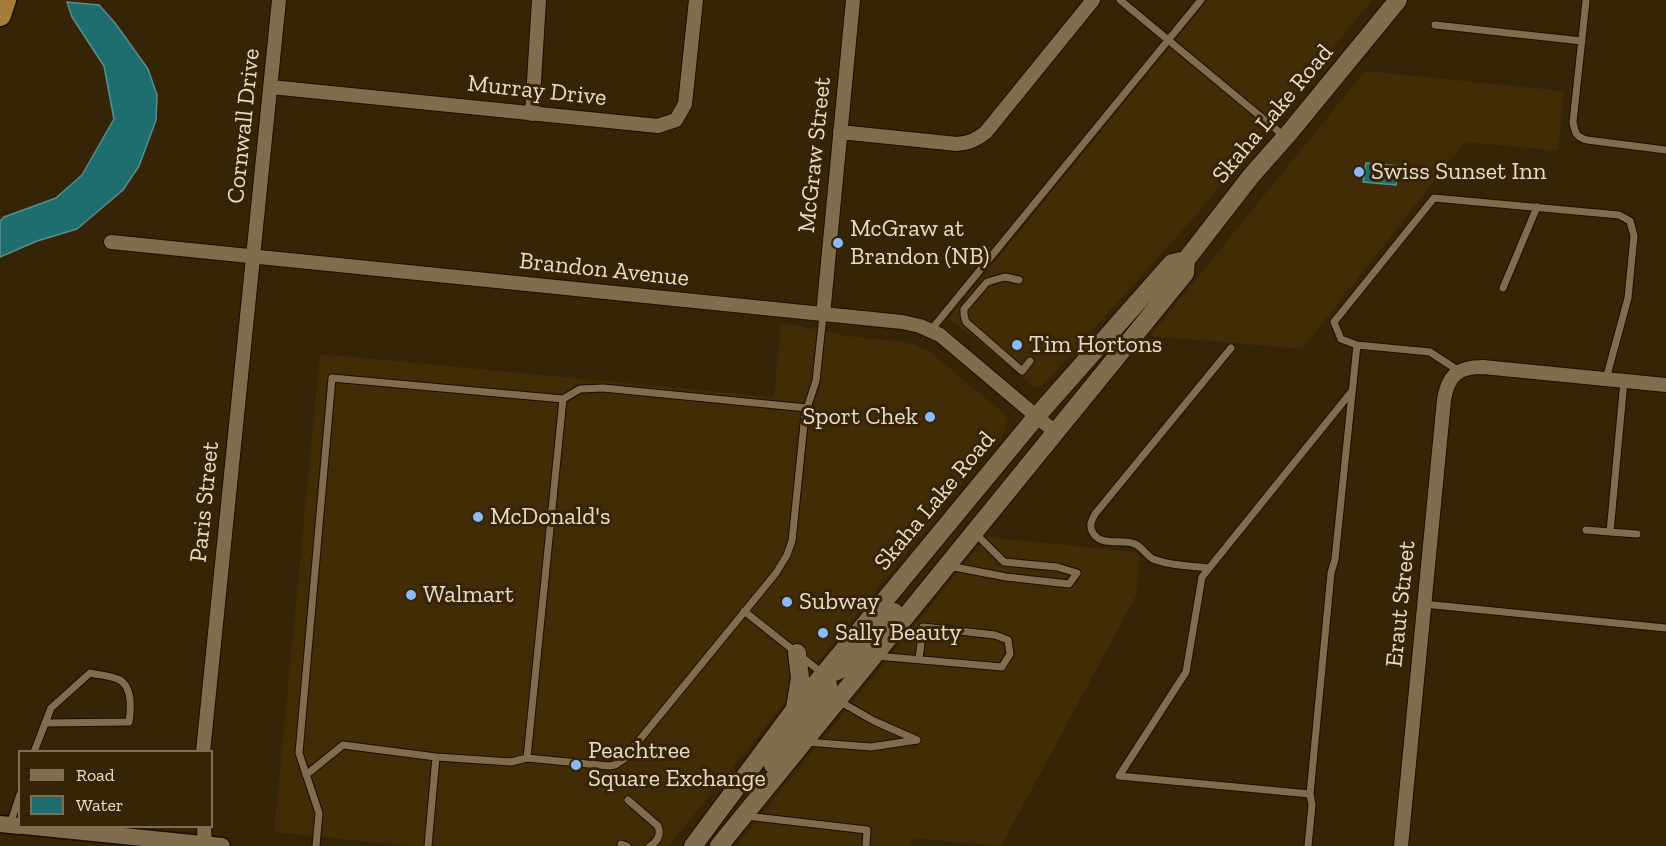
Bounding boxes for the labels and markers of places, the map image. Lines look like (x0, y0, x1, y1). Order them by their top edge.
place label: Swiss Sunset Inn (1371, 158, 1547, 186)
marker: Swiss Sunset Inn (1352, 165, 1366, 179)
place label: McGraw at Brandon (NB) (850, 215, 989, 271)
marker: McGraw at Brandon (NB) (831, 236, 845, 250)
place label: Tim Hortons (1029, 331, 1162, 359)
marker: Tim Hortons (1010, 338, 1024, 352)
place label: Sport Chek (803, 403, 918, 431)
marker: Sport Chek (923, 410, 937, 424)
place label: McDonald's (490, 503, 610, 531)
marker: McDonald's (471, 510, 485, 524)
place label: Walmart (423, 581, 514, 609)
marker: Walmart (404, 588, 418, 602)
place label: Subway (799, 588, 880, 616)
marker: Subway (780, 595, 794, 609)
place label: Sally Beauty (835, 619, 962, 647)
marker: Sally Beauty (816, 626, 830, 640)
place label: Peachtree Square Exchange (588, 737, 766, 793)
marker: Peachtree Square Exchange (569, 758, 583, 772)

